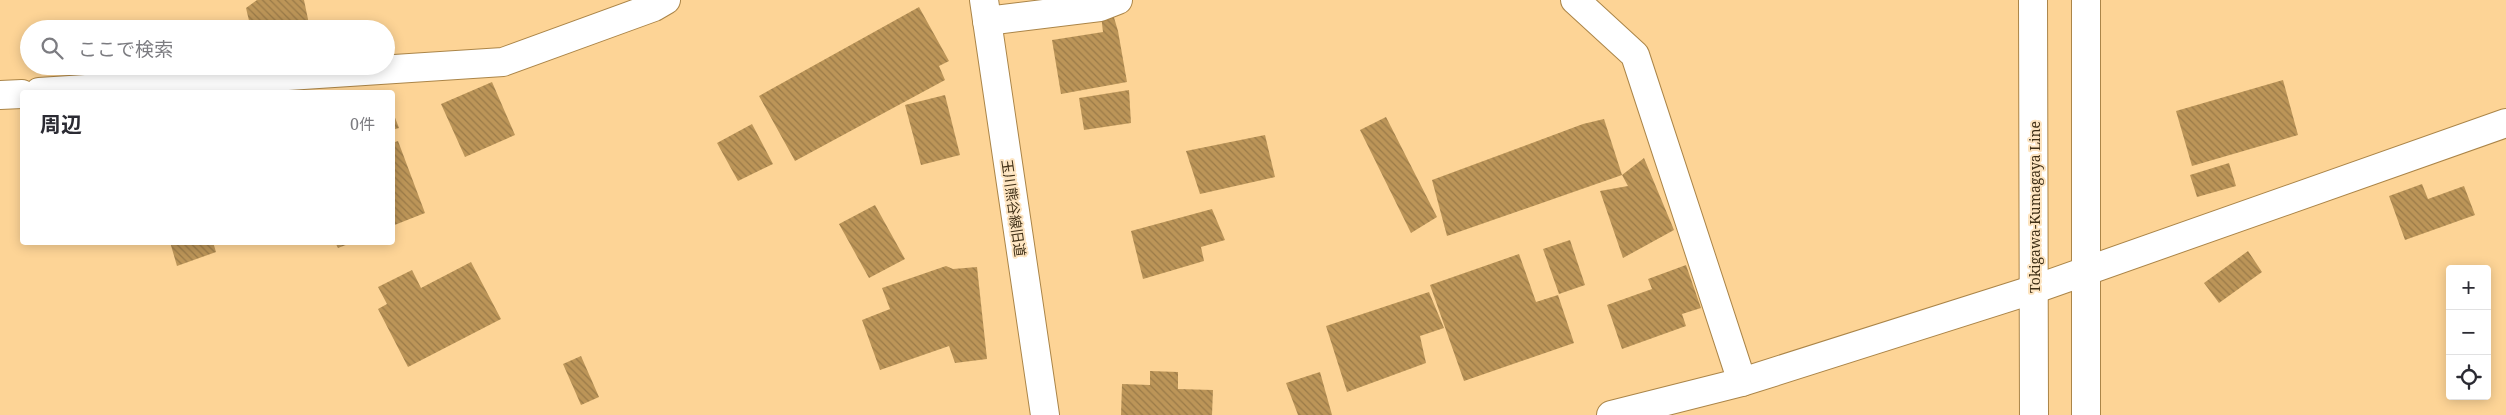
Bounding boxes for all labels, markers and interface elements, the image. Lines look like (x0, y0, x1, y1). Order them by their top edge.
search box (20, 20, 395, 75)
icon: search (38, 34, 66, 62)
text: ここで検索 (78, 36, 173, 62)
text: 周辺 (40, 110, 82, 138)
text: 0件 (350, 113, 375, 135)
street label: Tokigawa-Kumagaya Line (2025, 121, 2044, 293)
street label: 玉川熊谷線旧道 (998, 158, 1030, 258)
map controls (2446, 265, 2491, 400)
button: + (2446, 265, 2491, 310)
button: − (2446, 310, 2491, 355)
button: locate (2446, 355, 2491, 400)

